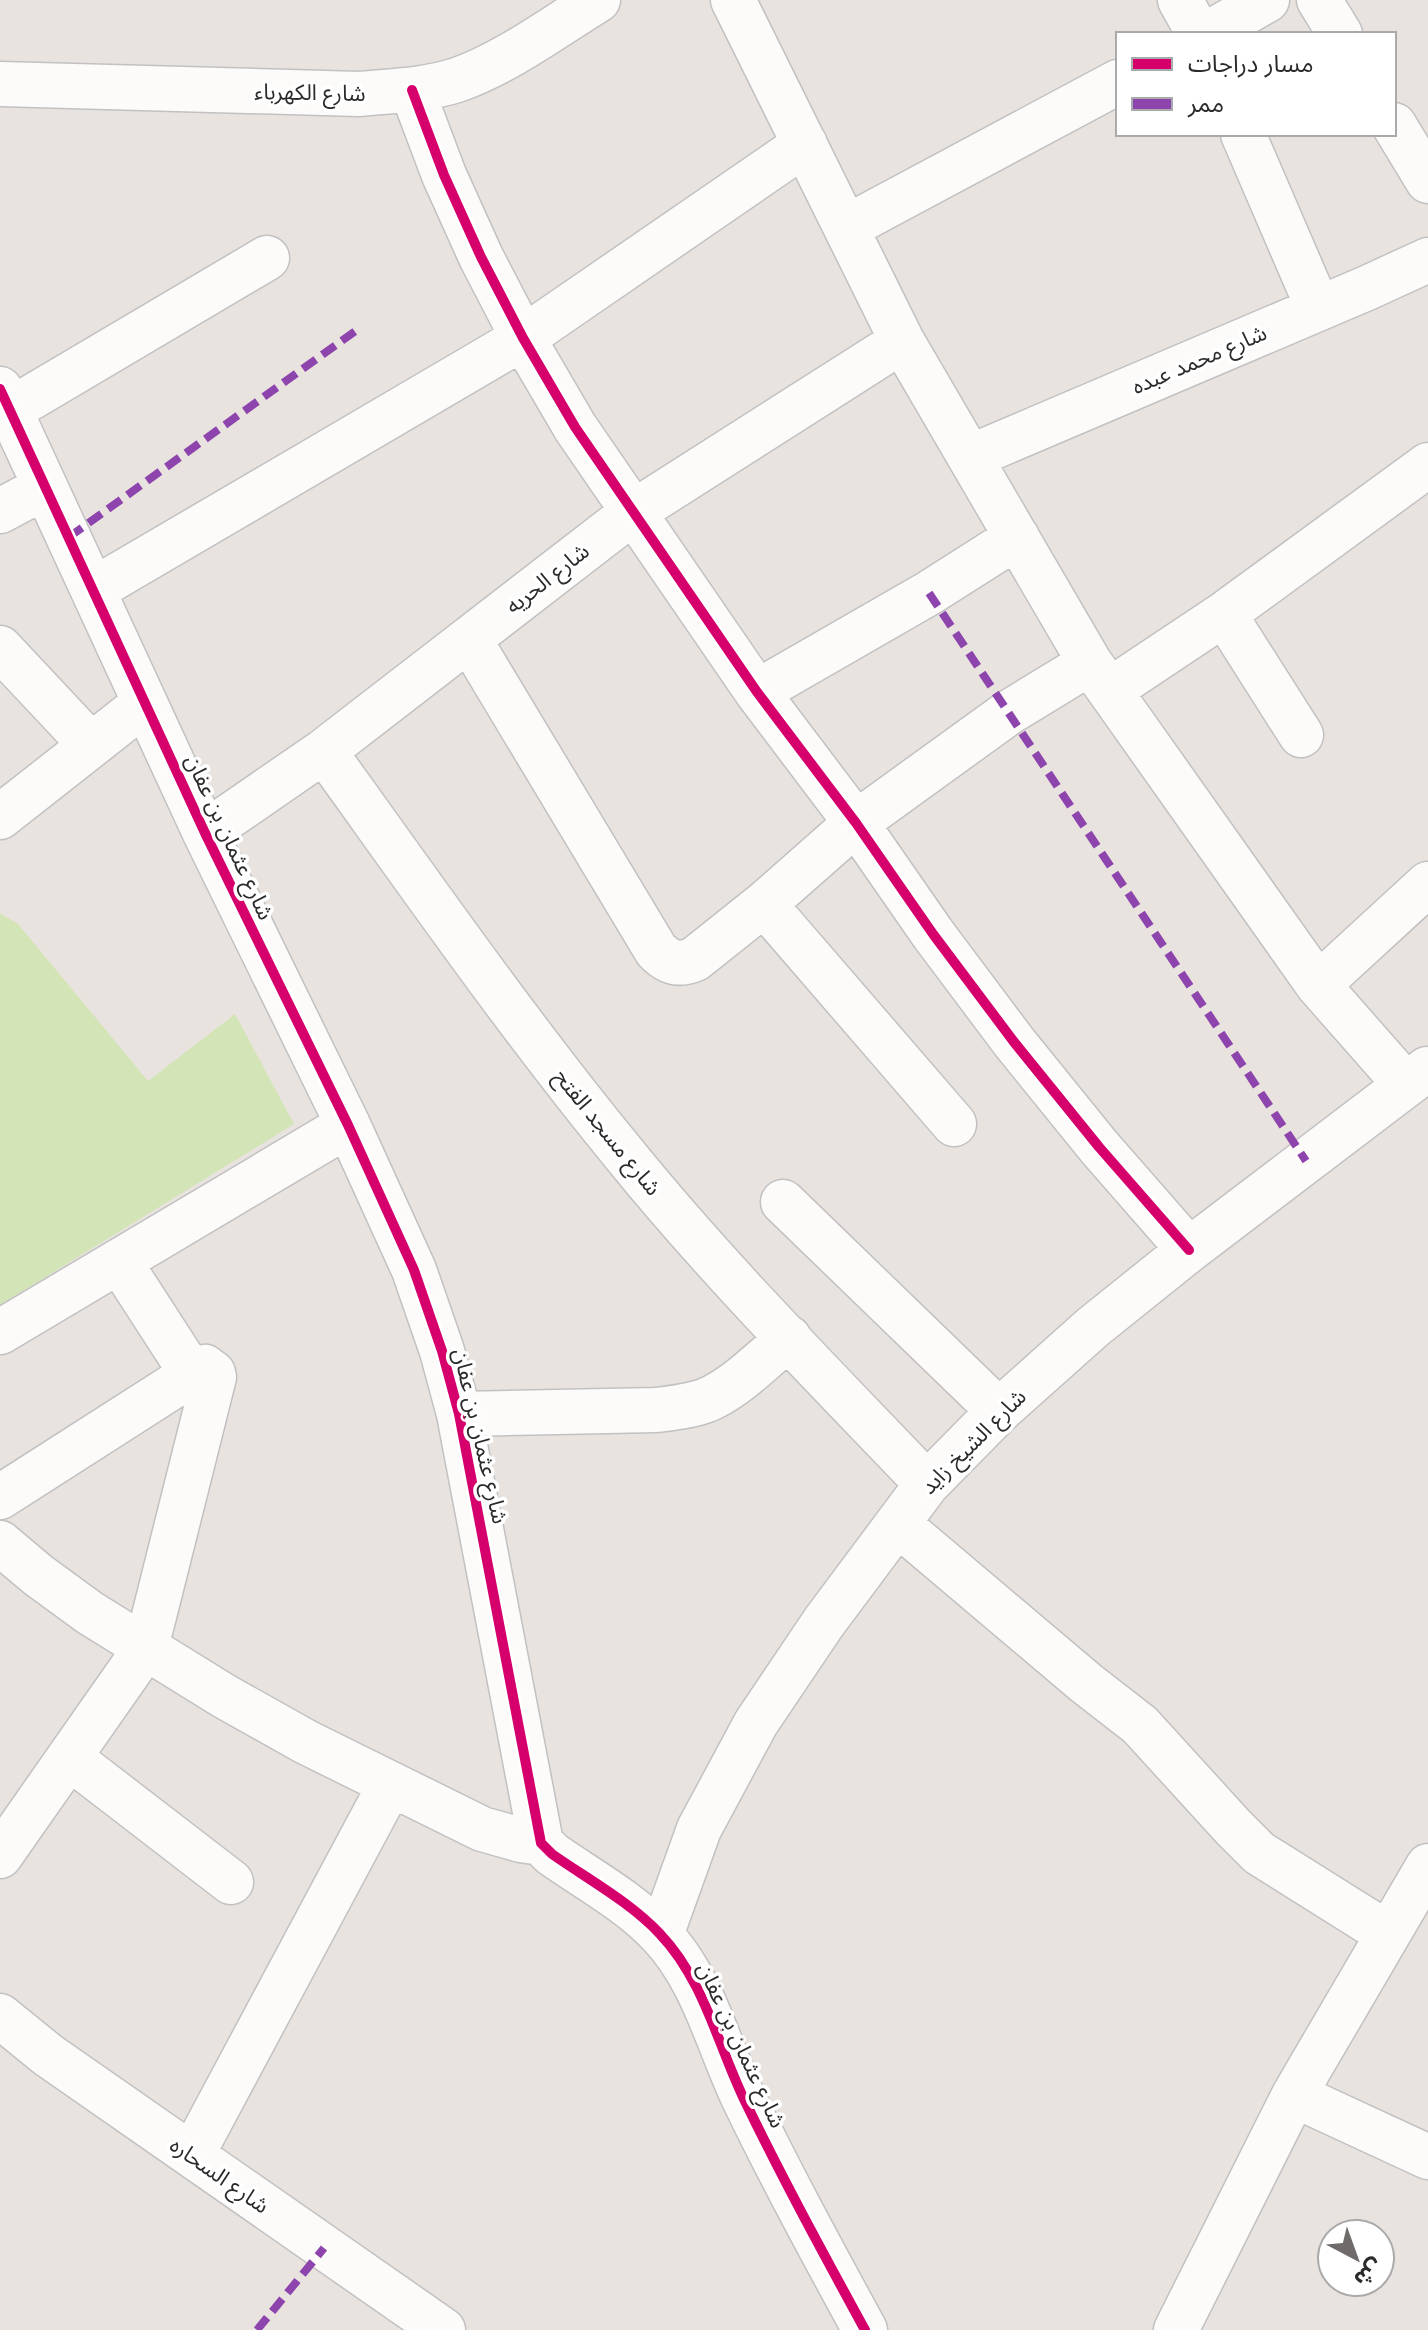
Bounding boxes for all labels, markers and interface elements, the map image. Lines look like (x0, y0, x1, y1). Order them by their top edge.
legend (1116, 32, 1396, 136)
text: مسار دراجات (1188, 48, 1314, 79)
street label: شارع الكهرباء (254, 77, 366, 110)
text: ممر (1187, 88, 1224, 119)
street label: شارع محمد عبده (1127, 318, 1272, 403)
street label: شارع الحريه (499, 536, 596, 622)
street label: شارع عثمان بن عفان (177, 750, 281, 925)
street label: شارع مسجد الفتح (546, 1063, 668, 1203)
street label: شارع عثمان بن عفان (444, 1345, 515, 1527)
street label: شارع الشيخ زايد (914, 1382, 1034, 1502)
street label: شارع عثمان بن عفان (689, 1958, 793, 2133)
street label: شارع السحاره (163, 2131, 275, 2222)
north arrow (1316, 2218, 1396, 2298)
text: ش (1349, 2253, 1390, 2294)

